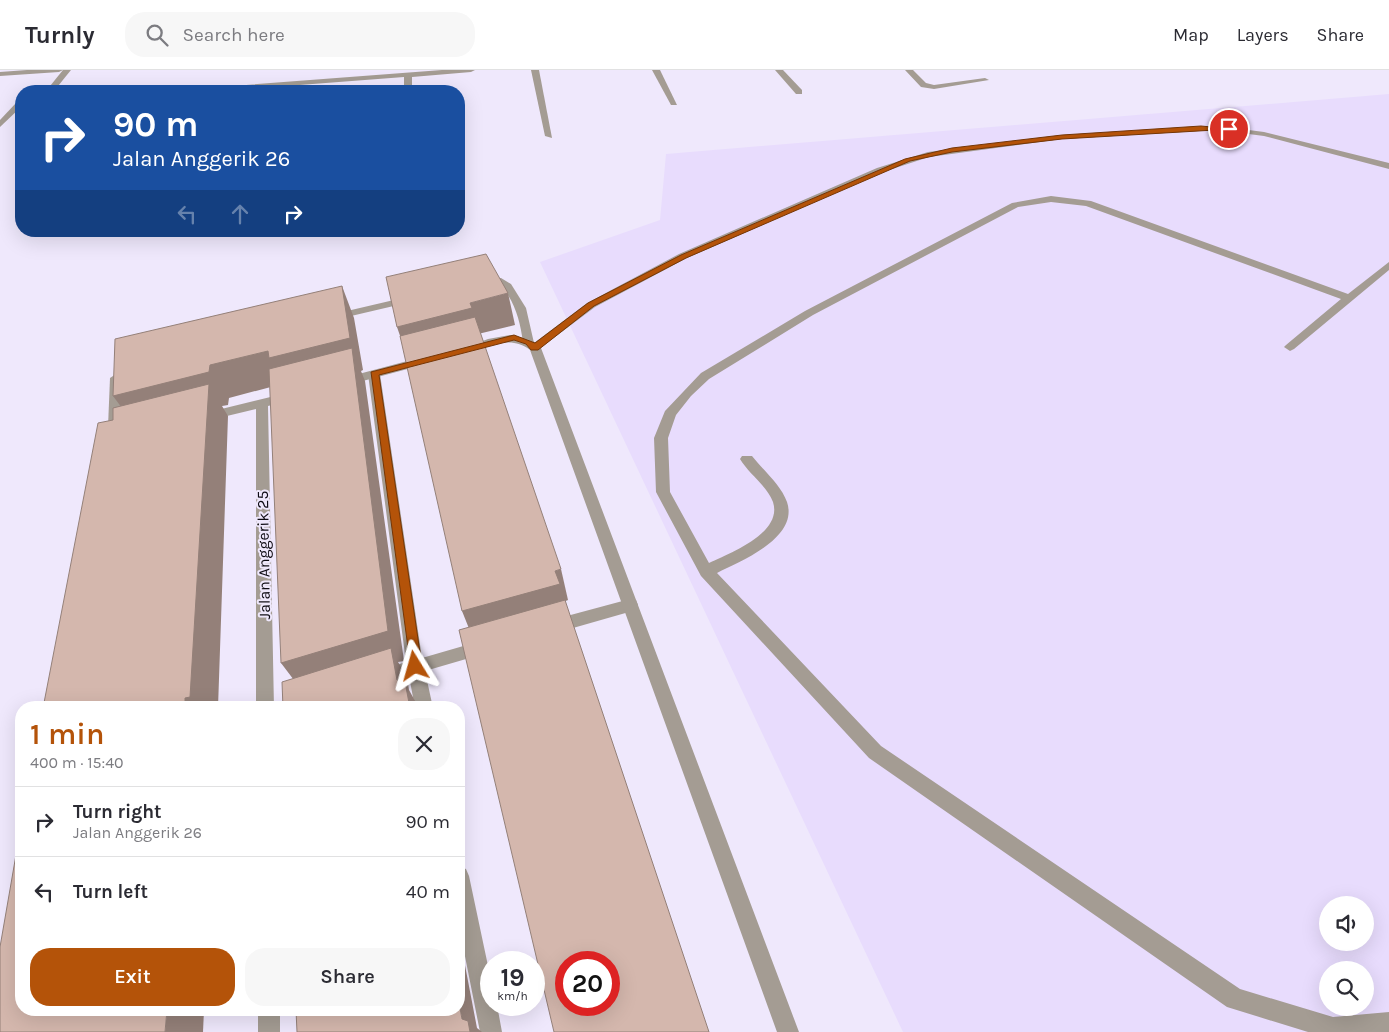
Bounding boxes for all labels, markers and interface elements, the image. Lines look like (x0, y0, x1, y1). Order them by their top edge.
search box (125, 12, 475, 57)
text: Turnly (25, 21, 95, 49)
icon: search (143, 21, 171, 49)
text: Search here (183, 24, 285, 46)
text: Map (1173, 24, 1209, 46)
text: Layers (1237, 24, 1289, 46)
text: Share (1317, 24, 1364, 46)
text: 90 m (113, 104, 199, 145)
icon: right (30, 105, 95, 170)
pin (1208, 108, 1250, 150)
icon: arrive (1215, 115, 1243, 143)
text: Jalan Anggerik 26 (113, 146, 290, 172)
icon: left (173, 200, 201, 228)
icon: ahead (226, 200, 254, 228)
icon: right (279, 200, 307, 228)
street label: Jalan Anggerik 25 (253, 490, 274, 620)
position arrow (388, 639, 440, 691)
text: 1 min (30, 716, 104, 752)
button: close (398, 718, 450, 770)
text: 400 m · 15:40 (30, 753, 124, 772)
text: Turn right (73, 801, 162, 823)
icon: right (30, 808, 58, 836)
text: 90 m (405, 811, 450, 833)
text: Jalan Anggerik 26 (73, 823, 202, 842)
icon: left (30, 878, 58, 906)
text: Turn left (73, 881, 148, 903)
text: 40 m (406, 881, 450, 903)
map controls (1319, 896, 1374, 1016)
button: sound (1319, 896, 1374, 951)
button: Exit (30, 948, 235, 1006)
button: Share (245, 948, 450, 1006)
speed limit sign: 20 (555, 951, 620, 1016)
button: search (1319, 961, 1374, 1016)
text: 19 (500, 963, 525, 992)
text: km/h (497, 989, 528, 1003)

